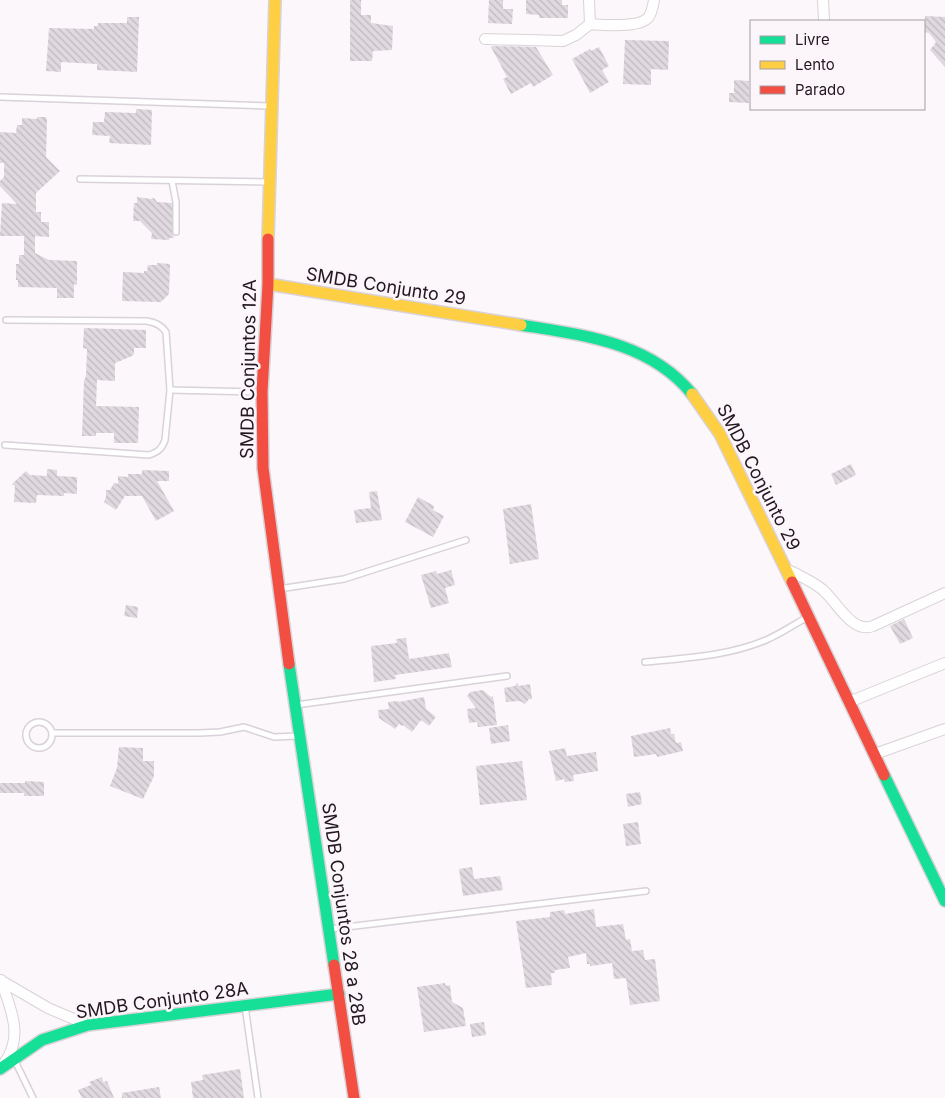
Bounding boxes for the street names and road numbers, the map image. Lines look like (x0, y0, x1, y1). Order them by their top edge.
street label: SMDB Conjunto 29 (305, 263, 467, 309)
street label: SMDB Conjuntos 12A (236, 279, 260, 459)
street label: SMDB Conjunto 29 (713, 400, 805, 554)
street label: SMDB Conjuntos 28 a 28B (318, 801, 370, 1027)
street label: SMDB Conjunto 28A (74, 977, 250, 1023)

